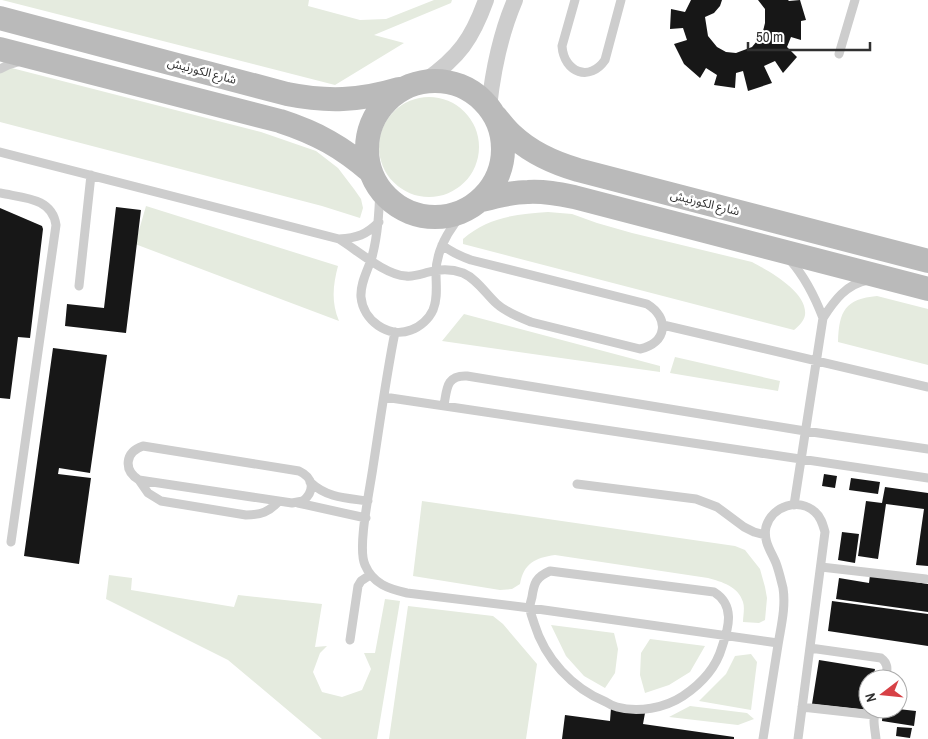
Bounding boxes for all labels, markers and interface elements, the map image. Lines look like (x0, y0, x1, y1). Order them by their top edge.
scale bar (748, 20, 870, 52)
text: 50 m (756, 26, 783, 47)
street label: شارع الكورنيش (165, 54, 238, 89)
street label: شارع الكورنيش (668, 187, 741, 220)
north arrow (858, 669, 908, 719)
text: N (861, 691, 880, 704)

